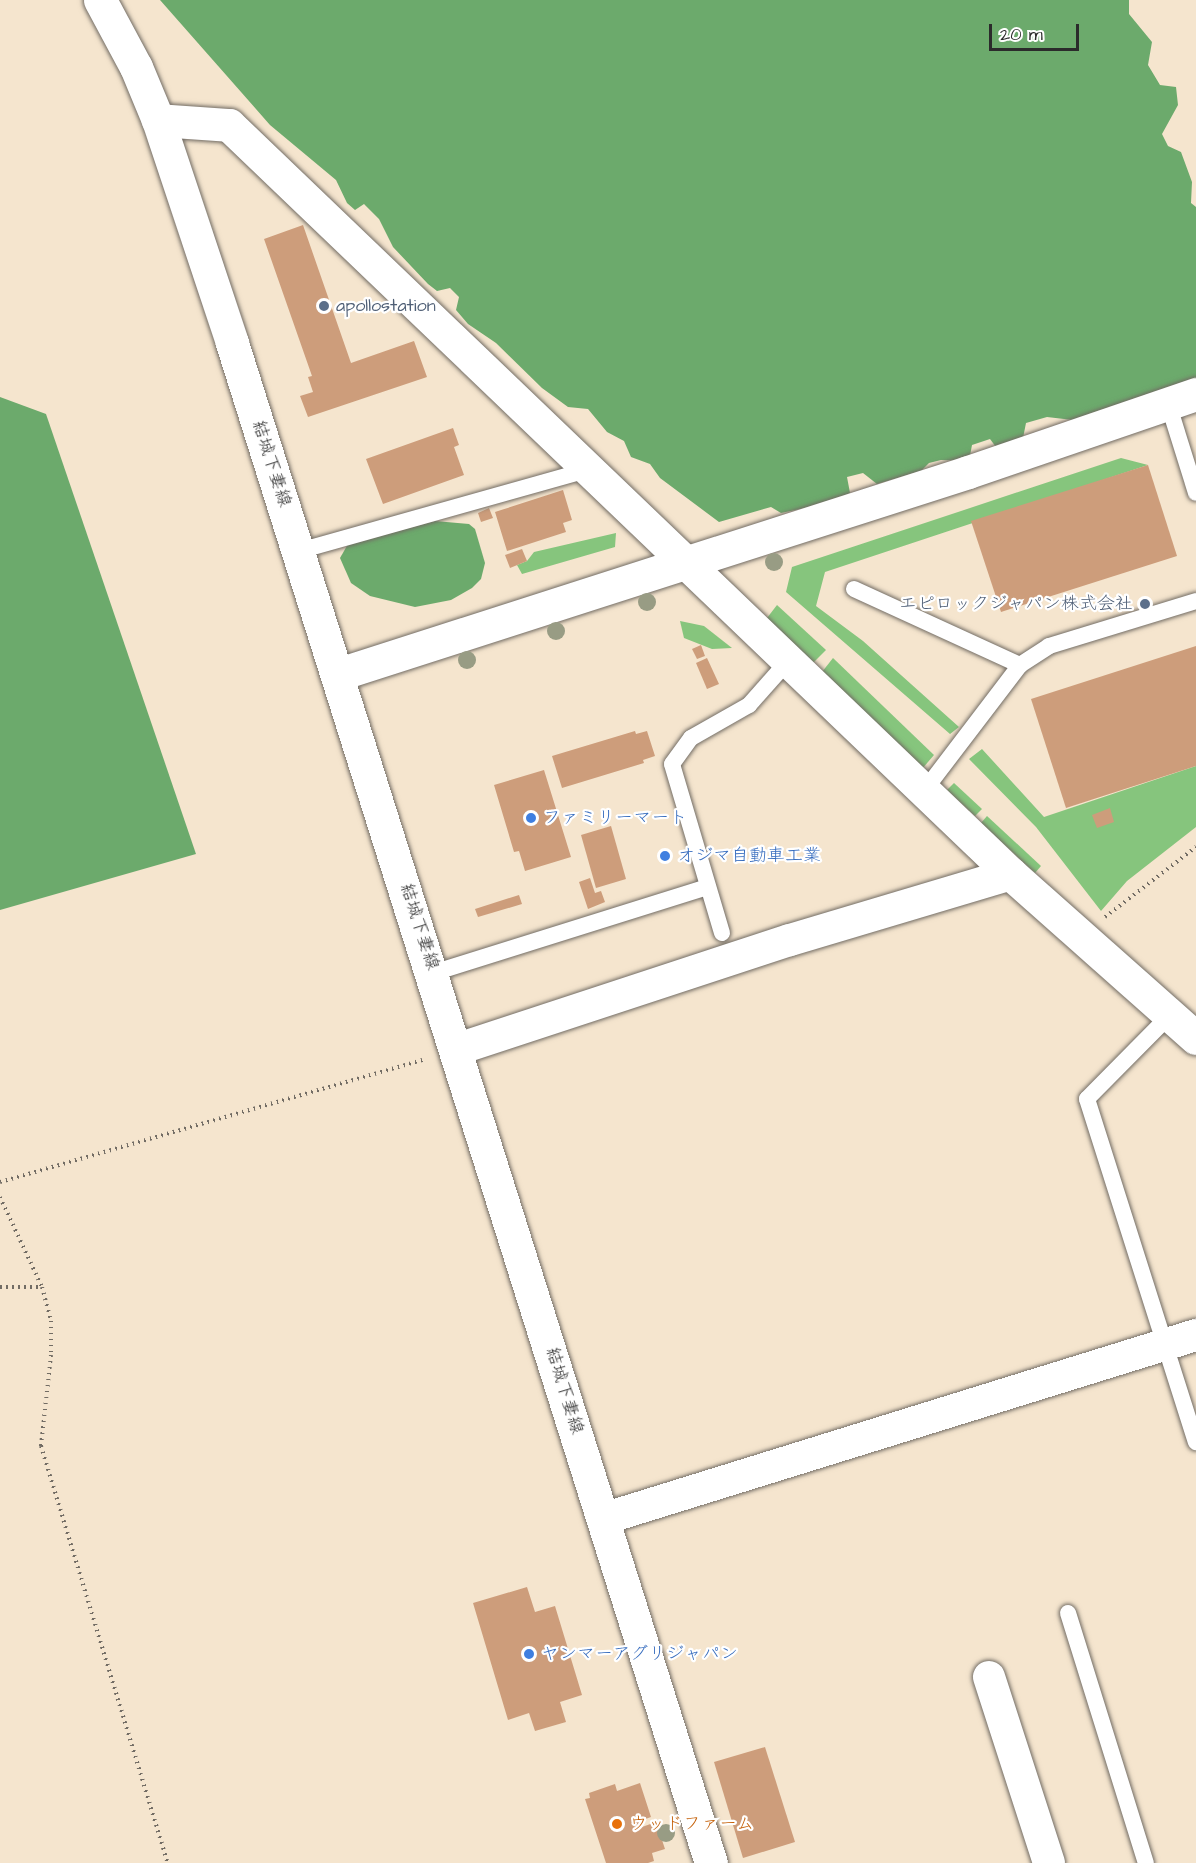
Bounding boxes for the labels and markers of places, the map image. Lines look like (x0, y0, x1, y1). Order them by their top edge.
place label: apollostation (336, 295, 436, 317)
marker: apollostation (317, 299, 331, 313)
place label: エピロックジャパン株式会社 (899, 593, 1133, 615)
marker: エピロックジャパン株式会社 (1138, 597, 1152, 611)
place label: ファミリーマート (543, 807, 687, 829)
marker: ファミリーマート (524, 811, 538, 825)
place label: オジマ自動車工業 (677, 845, 821, 867)
marker: オジマ自動車工業 (658, 849, 672, 863)
place label: ヤンマーアグリジャパン (541, 1643, 739, 1665)
marker: ヤンマーアグリジャパン (522, 1647, 536, 1661)
place label: ウッドファーム (629, 1813, 755, 1835)
marker: ウッドファーム (610, 1817, 624, 1831)

